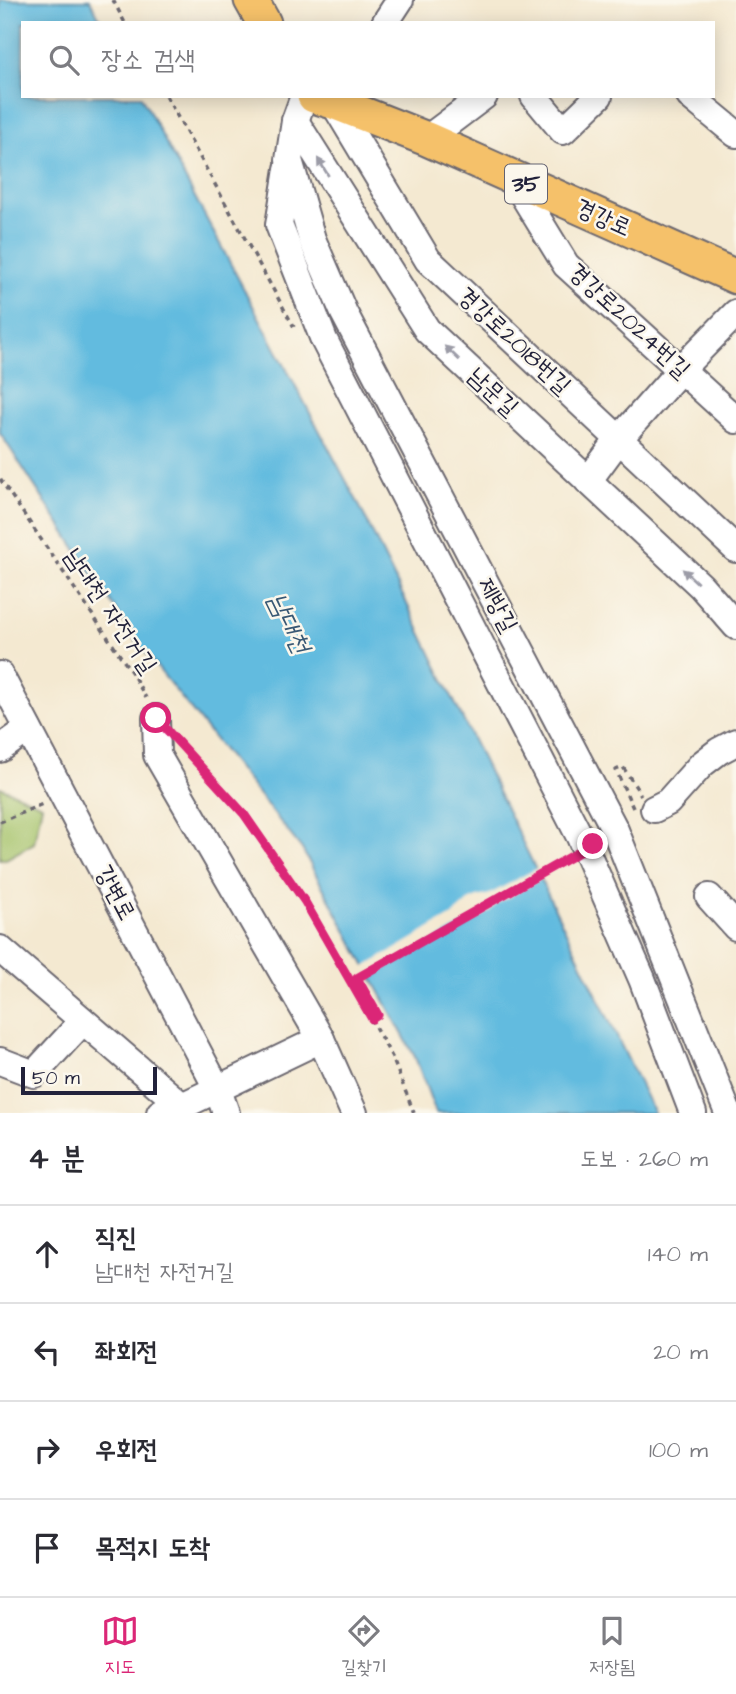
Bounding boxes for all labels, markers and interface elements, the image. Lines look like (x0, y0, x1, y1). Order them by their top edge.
search box (21, 21, 715, 98)
icon: search (45, 41, 83, 79)
text: 장소 검색 (101, 42, 195, 78)
one-way arrow (317, 157, 330, 176)
road number: 35 (505, 164, 547, 204)
street label: 경강로 (570, 191, 636, 245)
street label: 경강로2024번길 (561, 256, 697, 386)
street label: 경강로2018번길 (450, 279, 578, 403)
one-way arrow (444, 346, 461, 362)
street label: 남문길 (460, 360, 526, 424)
street label: 남대천 자전거길 (55, 541, 165, 681)
one-way arrow (682, 568, 699, 584)
street label: 제방길 (468, 571, 526, 639)
water label: 남대천 (259, 587, 320, 662)
route start (140, 702, 171, 733)
route end (577, 828, 608, 859)
street label: 강변로 (86, 859, 144, 927)
scale bar (21, 1064, 158, 1096)
text: 50 m (32, 1065, 80, 1092)
text: 4 분 (28, 1138, 85, 1180)
text: 도보 · 260 m (580, 1143, 708, 1175)
text: 직진 (95, 1220, 137, 1256)
icon: ahead (28, 1235, 66, 1273)
text: 140 m (648, 1238, 708, 1270)
text: 남대천 자전거길 (95, 1256, 234, 1288)
icon: left (28, 1333, 66, 1371)
text: 좌회전 (95, 1334, 158, 1370)
text: 20 m (653, 1336, 708, 1368)
icon: right (28, 1431, 66, 1469)
text: 우회전 (95, 1432, 158, 1468)
text: 100 m (649, 1434, 708, 1466)
icon: arrive (28, 1529, 66, 1567)
text: 목적지 도착 (95, 1530, 210, 1566)
tab: 지도 (101, 1612, 139, 1681)
tab: 길찾기 (341, 1612, 387, 1681)
tab: 저장됨 (589, 1612, 635, 1681)

